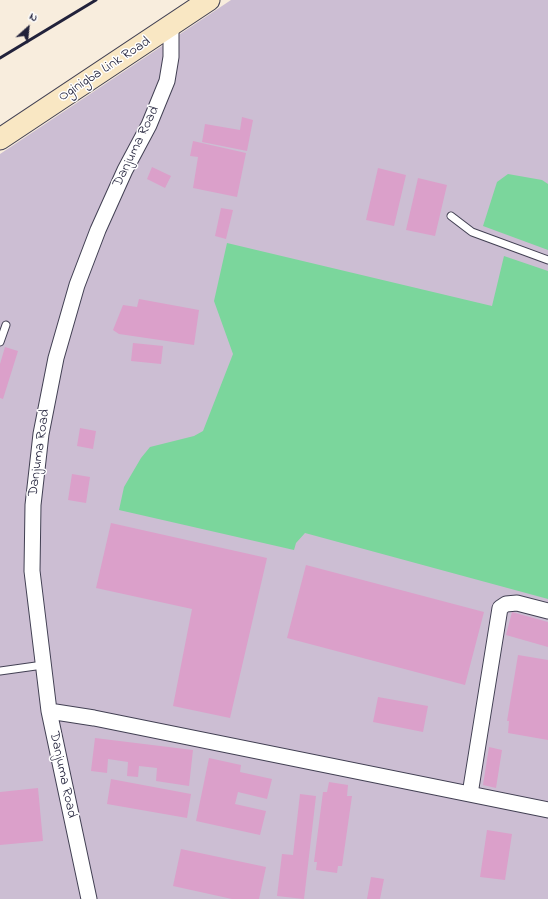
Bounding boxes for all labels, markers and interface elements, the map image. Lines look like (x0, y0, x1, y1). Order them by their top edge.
north arrow (8, 8, 48, 48)
text: N (27, 8, 40, 26)
street label: Oginigba Link Road (56, 34, 154, 106)
street label: Danjuma Road (110, 104, 164, 190)
street label: Danjuma Road (26, 408, 54, 498)
street label: Danjuma Road (45, 730, 79, 820)

